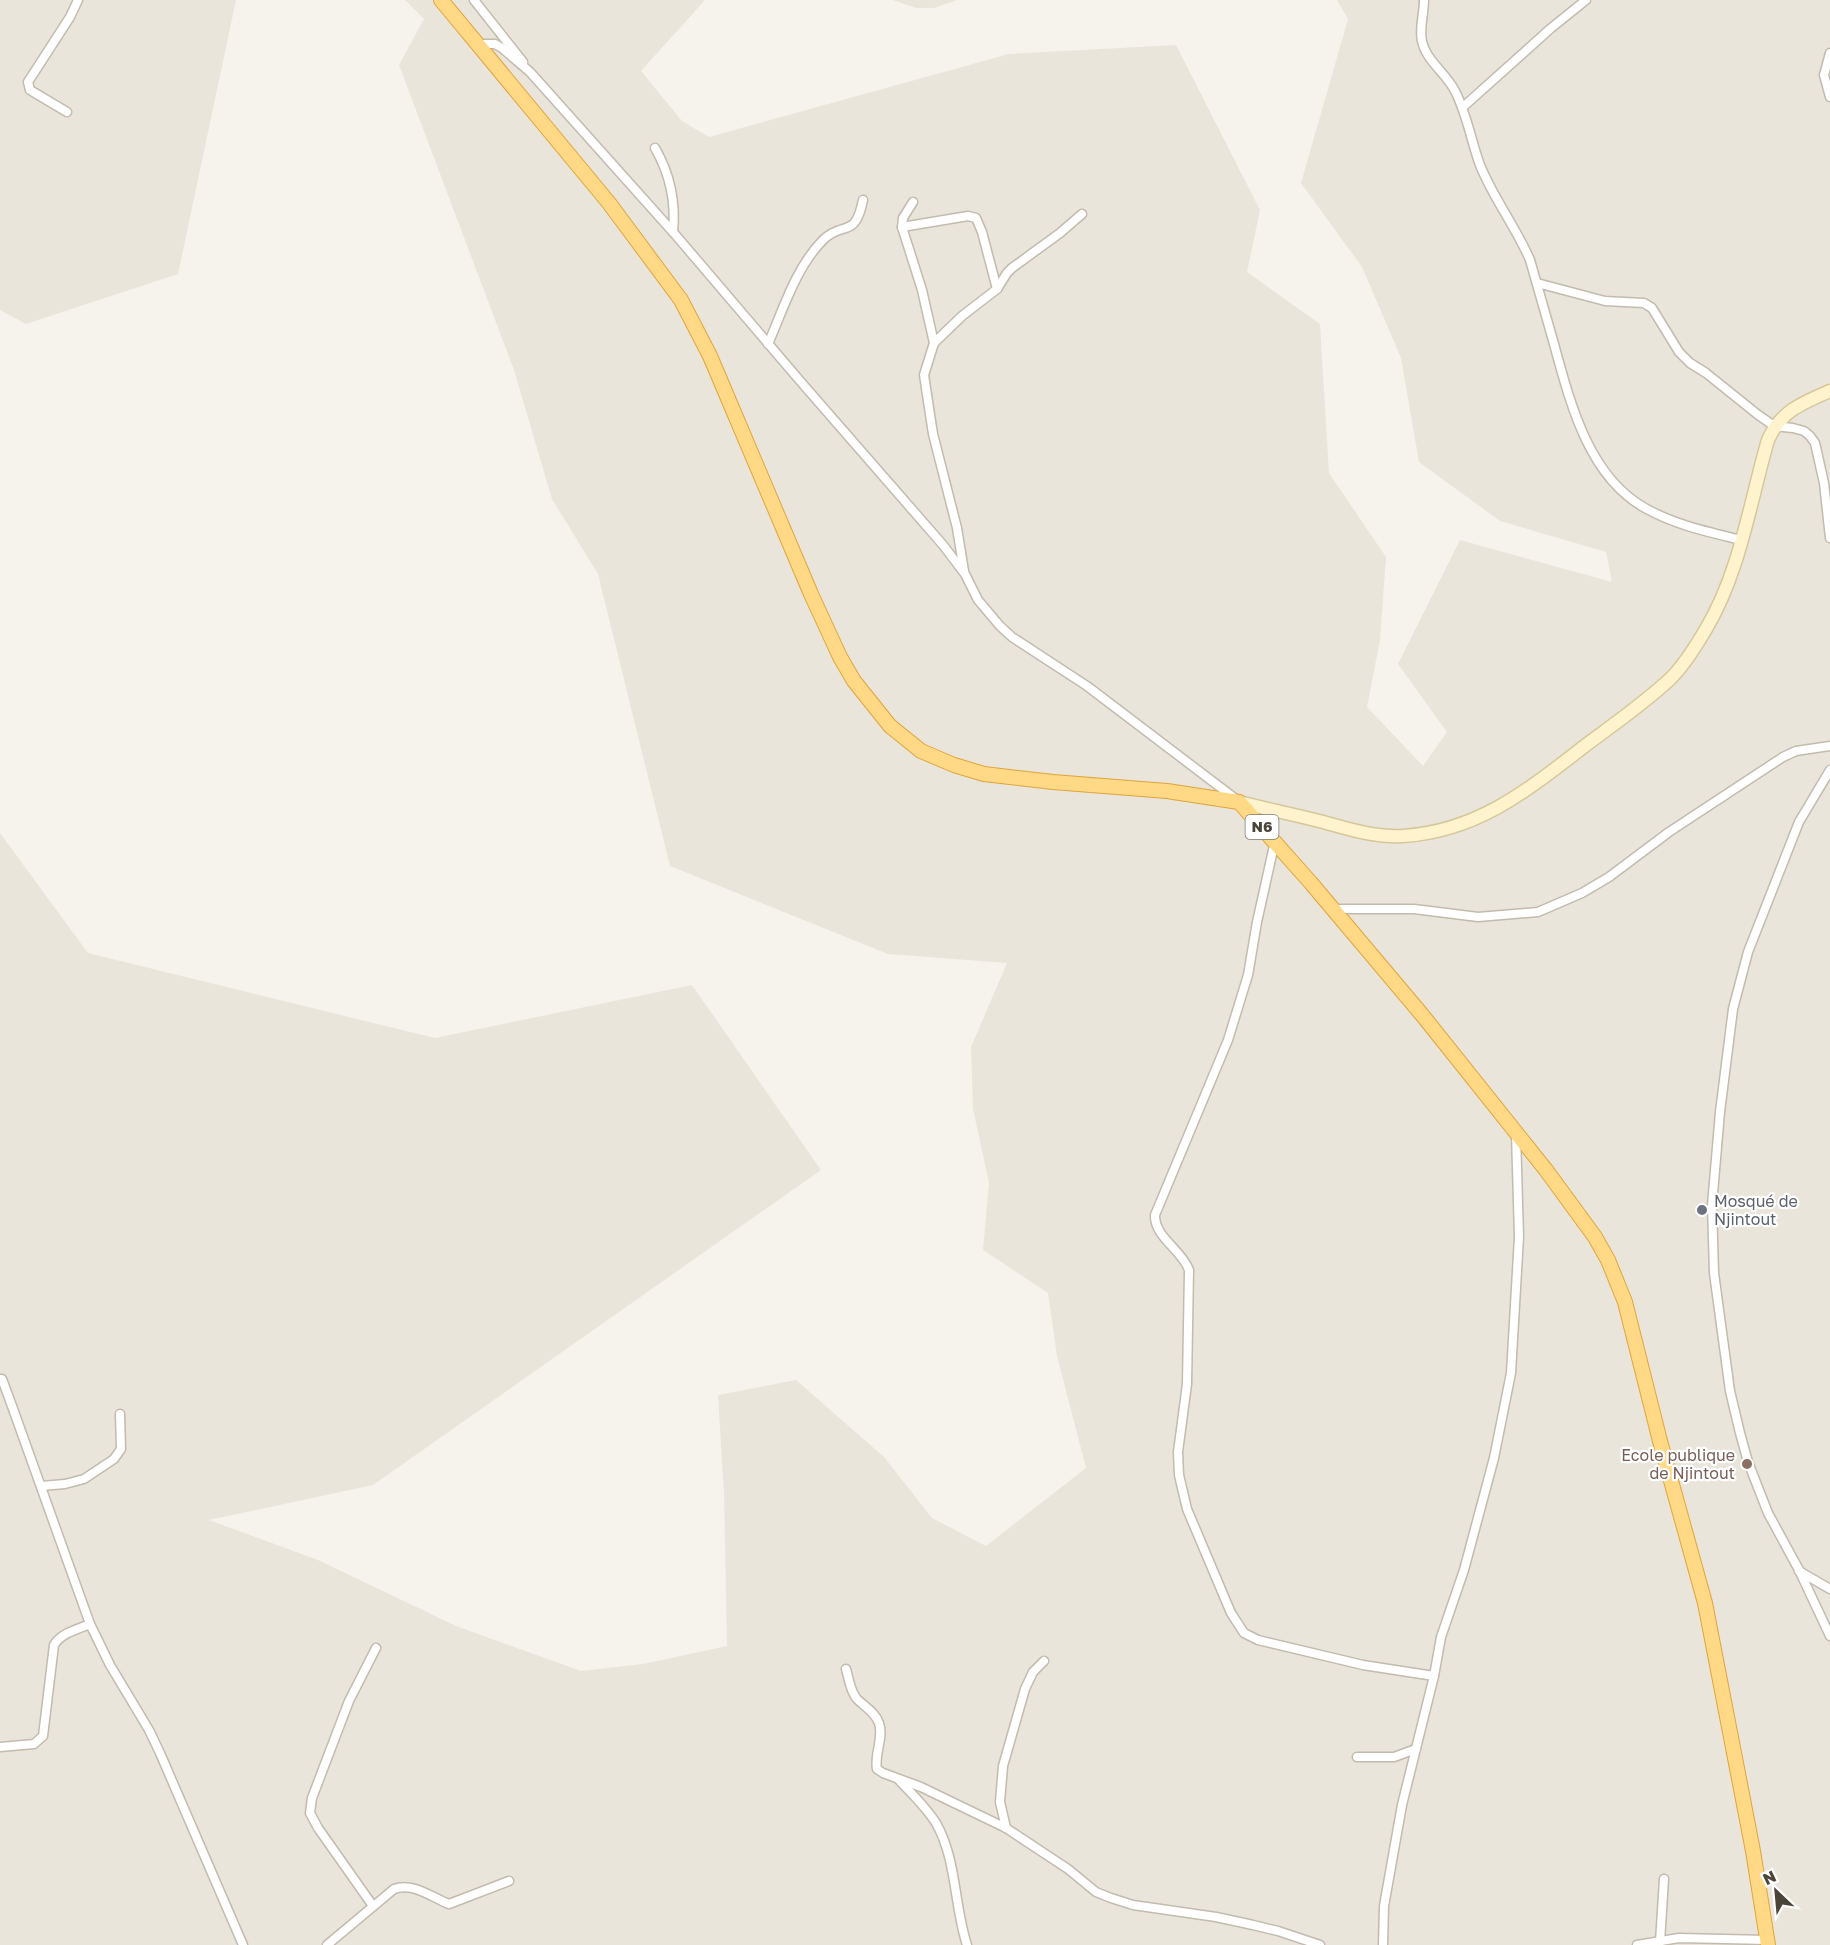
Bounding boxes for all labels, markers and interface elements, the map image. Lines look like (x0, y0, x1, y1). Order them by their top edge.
road number: N6 (1246, 815, 1278, 839)
place label: Mosqué de Njintout (1714, 1191, 1798, 1229)
marker: Mosqué de Njintout (1695, 1203, 1709, 1217)
place label: Ecole publique de Njintout (1621, 1445, 1735, 1483)
marker: Ecole publique de Njintout (1740, 1457, 1754, 1471)
north arrow (1746, 1861, 1806, 1921)
text: N (1760, 1866, 1779, 1889)

